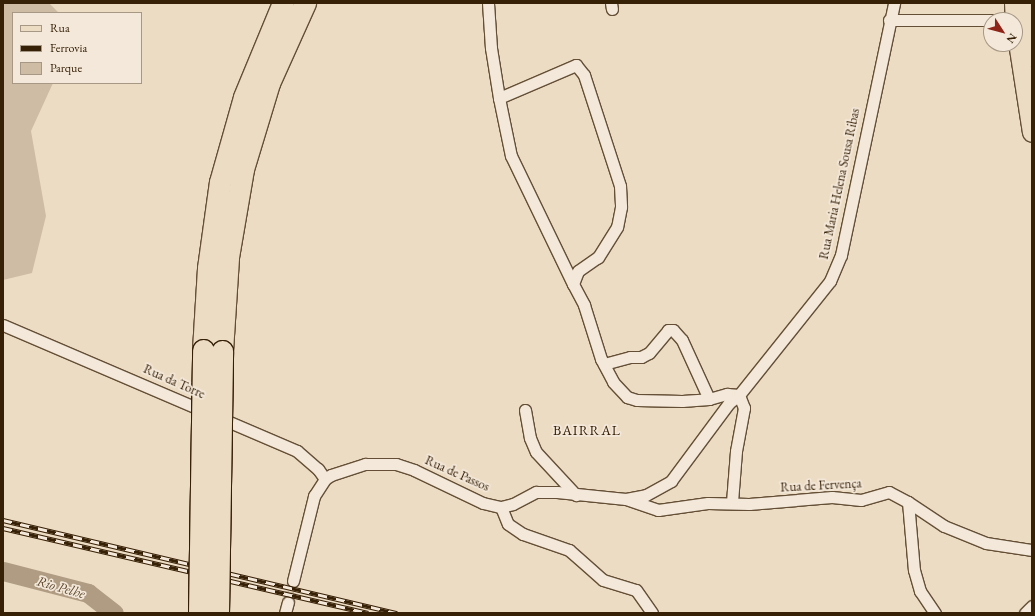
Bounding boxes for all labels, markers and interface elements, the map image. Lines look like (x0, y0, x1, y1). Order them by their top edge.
legend (12, 12, 142, 84)
north arrow (983, 12, 1023, 52)
text: Rua (50, 20, 70, 36)
text: N (1004, 31, 1020, 46)
text: Ferrovia (50, 40, 87, 56)
text: Parque (50, 60, 82, 76)
street label: Rua Maria Helena Sousa Ribas (816, 107, 864, 261)
street label: Rua da Torre (141, 361, 207, 403)
district label: BAIRRAL (553, 422, 621, 438)
street label: Rua de Passos (422, 453, 492, 495)
street label: Rua de Fervença (780, 476, 862, 496)
water label: Rio Pelhe (35, 572, 87, 602)

